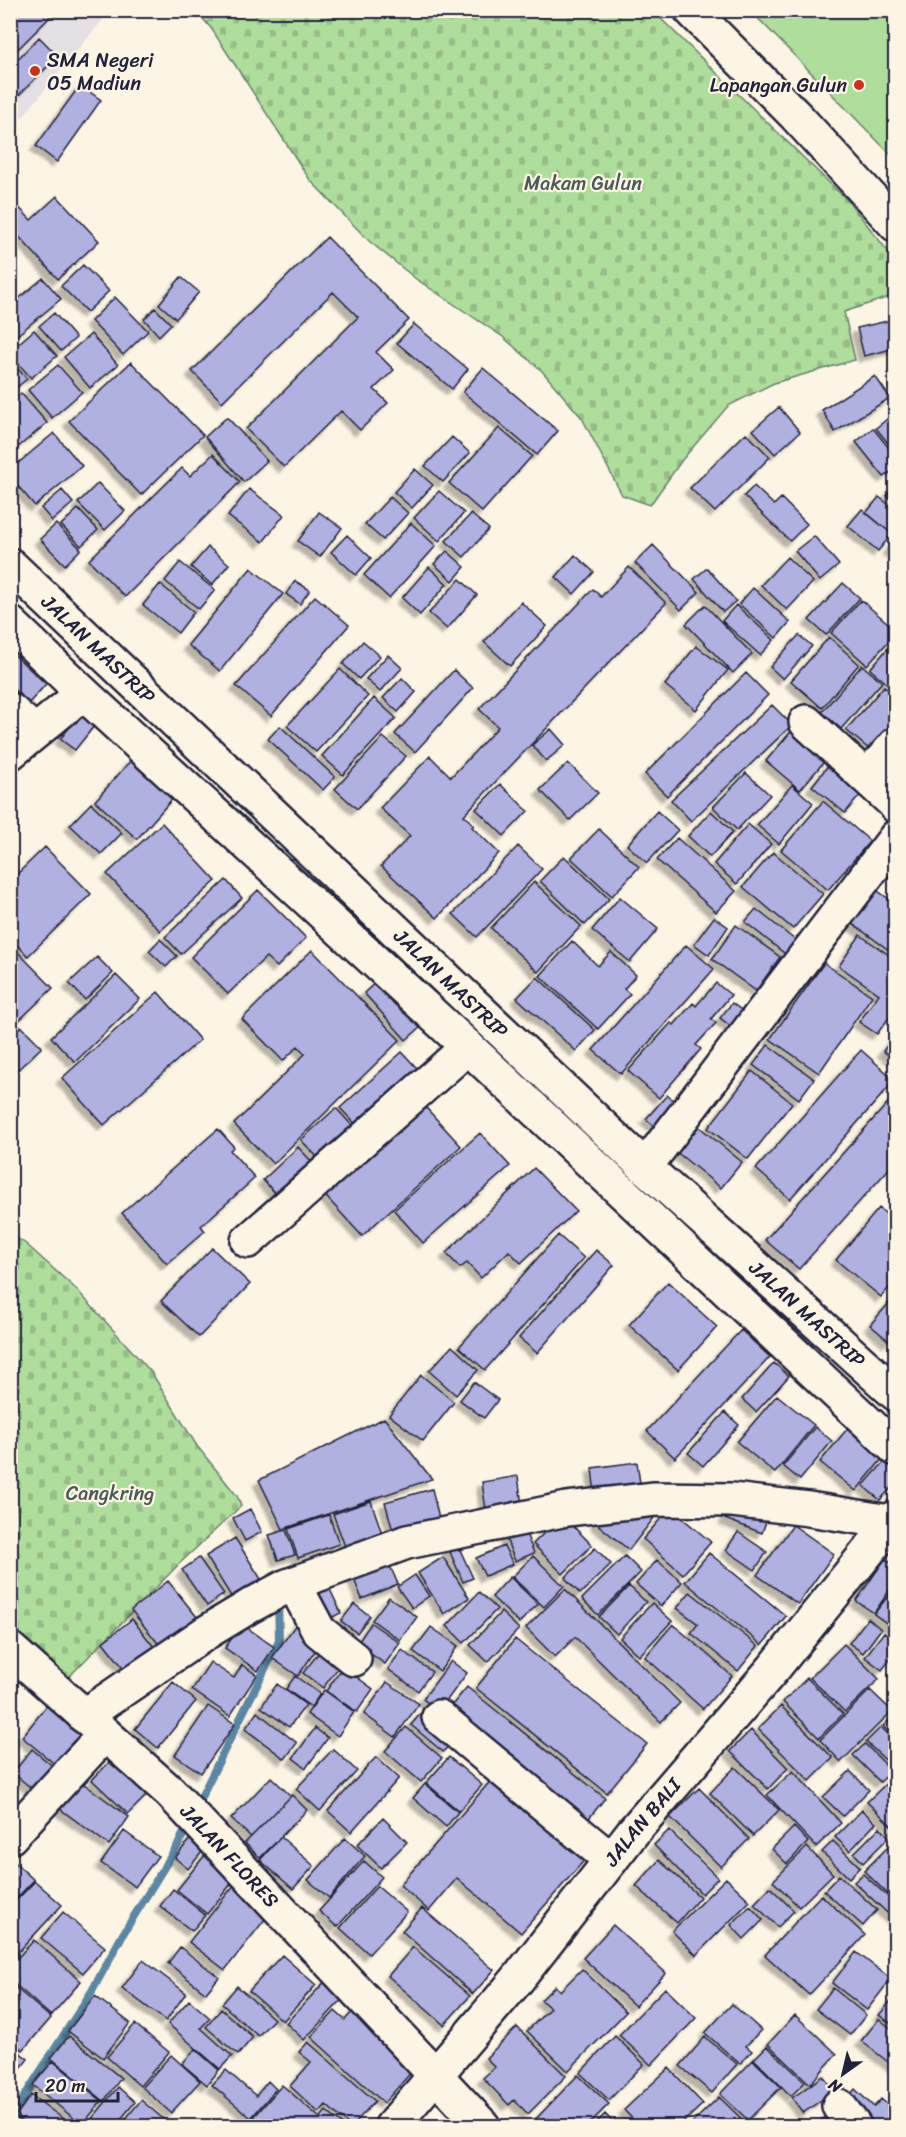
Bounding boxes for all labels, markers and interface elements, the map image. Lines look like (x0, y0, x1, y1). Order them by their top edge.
place label: SMA Negeri 05 Madiun (47, 43, 154, 101)
marker: SMA Negeri 05 Madiun (28, 64, 42, 78)
place label: Lapangan Gulun (710, 68, 847, 103)
marker: Lapangan Gulun (852, 78, 866, 92)
park label: Makam Gulun (524, 166, 642, 201)
street label: JALAN MASTRIP (32, 585, 164, 713)
street label: JALAN MASTRIP (385, 919, 517, 1047)
street label: JALAN MASTRIP (740, 1251, 874, 1377)
park label: Cangkring (66, 1476, 154, 1511)
street label: JALAN BALI (594, 1769, 691, 1875)
street label: JALAN FLORES (171, 1795, 288, 1916)
north arrow (813, 2044, 873, 2104)
scale bar (36, 2065, 118, 2103)
text: 20 m (45, 2070, 85, 2102)
text: N (821, 2070, 848, 2102)

